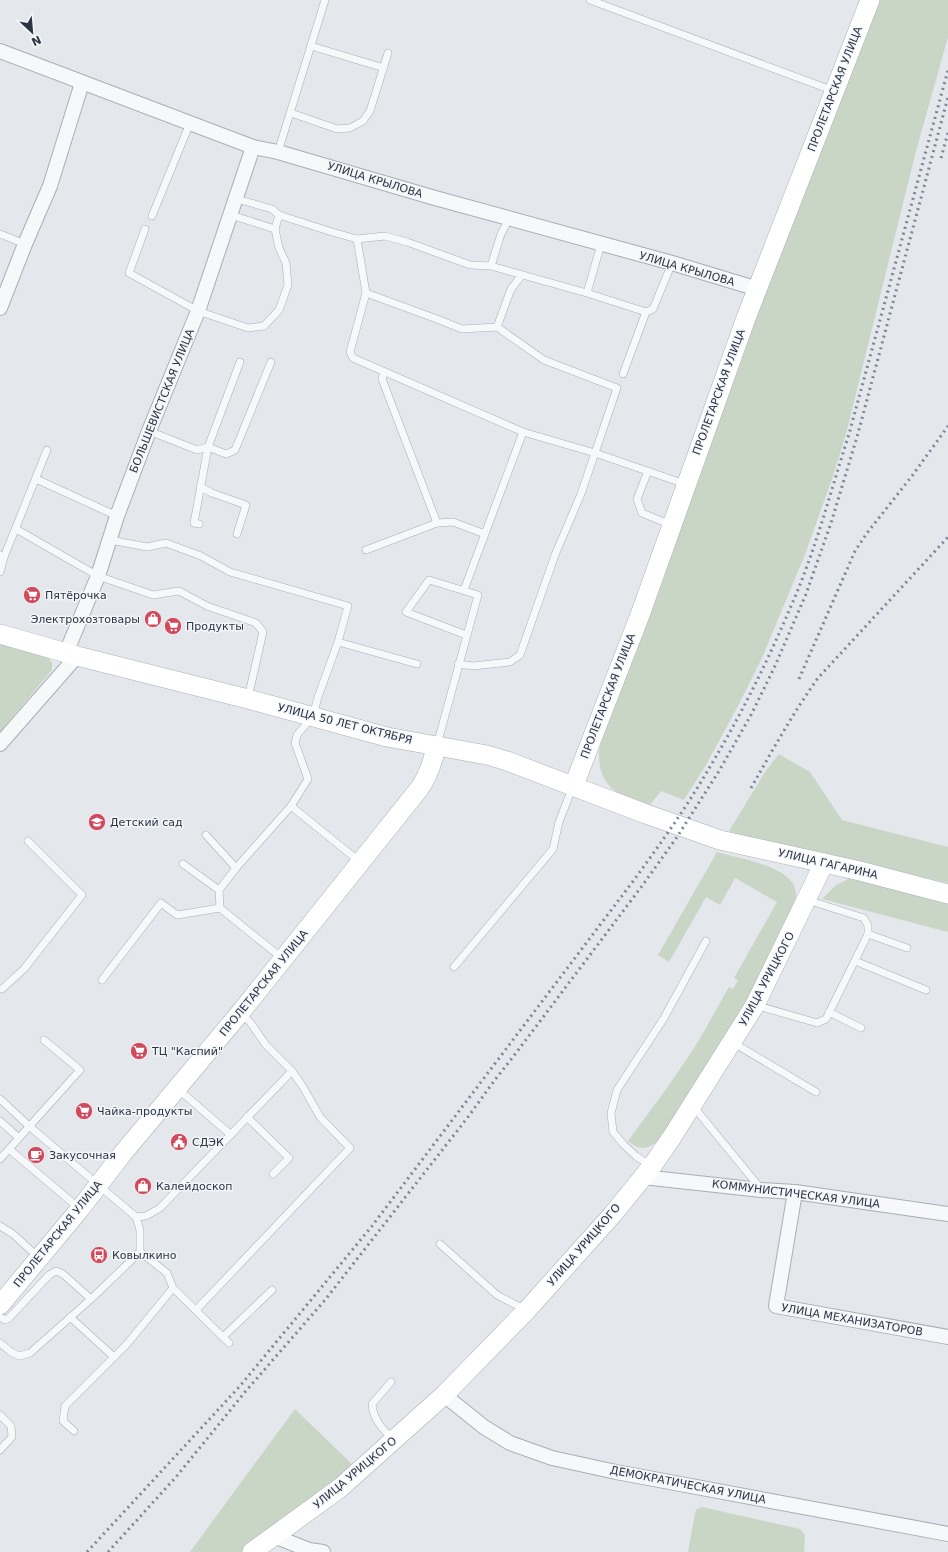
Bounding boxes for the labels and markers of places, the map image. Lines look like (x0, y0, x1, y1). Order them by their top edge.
supermarket icon: Пятёрочка (22, 585, 42, 605)
place label: Пятёрочка (45, 589, 107, 602)
shop icon: Электрохозтовары (143, 609, 163, 629)
place label: Электрохозтовары (31, 613, 140, 626)
supermarket icon: Продукты (163, 616, 183, 636)
place label: Продукты (186, 620, 244, 633)
school or university icon: Детский сад (87, 812, 107, 832)
place label: Детский сад (110, 816, 183, 829)
supermarket icon: ТЦ "Каспий" (129, 1041, 149, 1061)
place label: ТЦ "Каспий" (151, 1045, 223, 1058)
supermarket icon: Чайка-продукты (74, 1101, 94, 1121)
place label: Чайка-продукты (97, 1105, 193, 1118)
public building icon: СДЭК (169, 1132, 189, 1152)
place label: СДЭК (192, 1136, 224, 1149)
cafe icon: Закусочная (26, 1145, 46, 1165)
place label: Закусочная (49, 1149, 116, 1162)
shop icon: Калейдоскоп (133, 1176, 153, 1196)
place label: Калейдоскоп (156, 1180, 232, 1193)
bus stop icon: Ковылкино (89, 1245, 109, 1265)
place label: Ковылкино (112, 1249, 177, 1262)

